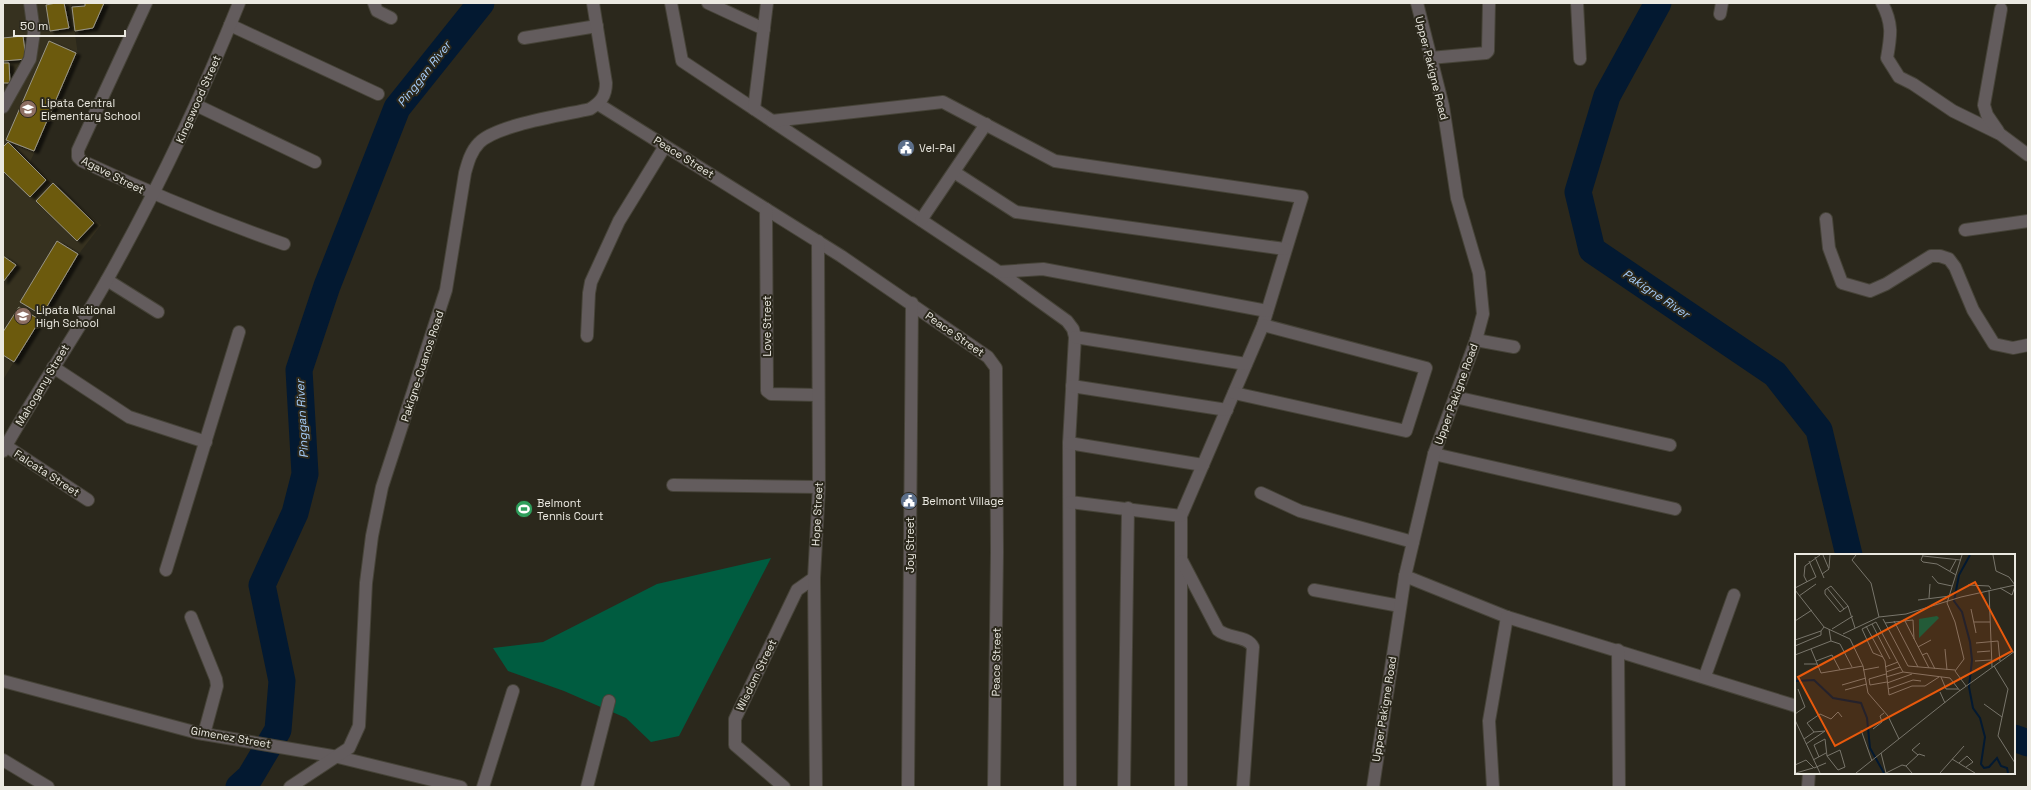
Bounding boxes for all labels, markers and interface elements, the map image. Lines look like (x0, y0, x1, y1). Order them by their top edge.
scale bar (14, 12, 125, 38)
street label: Upper Pakigne Road (1412, 15, 1452, 121)
text: 50 m (20, 18, 48, 34)
water label: Pinggan River (393, 37, 455, 110)
street label: Kingswood Street (172, 53, 224, 145)
place label: Lipata Central Elementary School (41, 96, 140, 123)
school or university icon: Lipata Central Elementary School (18, 99, 38, 119)
street label: Peace Street (651, 133, 717, 181)
public building icon: Vel-Pal (896, 138, 916, 158)
place label: Vel-Pal (919, 141, 955, 155)
street label: Agave Street (79, 153, 147, 197)
water label: Pakigne River (1620, 266, 1694, 323)
street label: Love Street (760, 295, 774, 357)
place label: Lipata National High School (36, 303, 116, 330)
school or university icon: Lipata National High School (13, 306, 33, 326)
street label: Pakigne-Cuanos Road (397, 309, 447, 423)
street label: Peace Street (923, 309, 987, 359)
street label: Mahogany Street (12, 342, 72, 428)
street label: Upper Pakigne Road (1431, 342, 1481, 446)
water label: Pinggan River (292, 378, 312, 459)
street label: Falcata Street (12, 447, 82, 499)
street label: Hope Street (808, 482, 826, 546)
public building icon: Belmont Village (899, 491, 919, 511)
place label: Belmont Village (922, 494, 1004, 508)
place label: Belmont Tennis Court (537, 496, 603, 523)
sports icon: Belmont Tennis Court (514, 499, 534, 519)
street label: Joy Street (903, 517, 917, 573)
inset map (1795, 554, 2015, 774)
street label: Peace Street (988, 628, 1004, 696)
street label: Wisdom Street (733, 637, 779, 713)
street label: Upper Pakigne Road (1369, 655, 1399, 763)
street label: Gimenez Street (190, 723, 272, 751)

